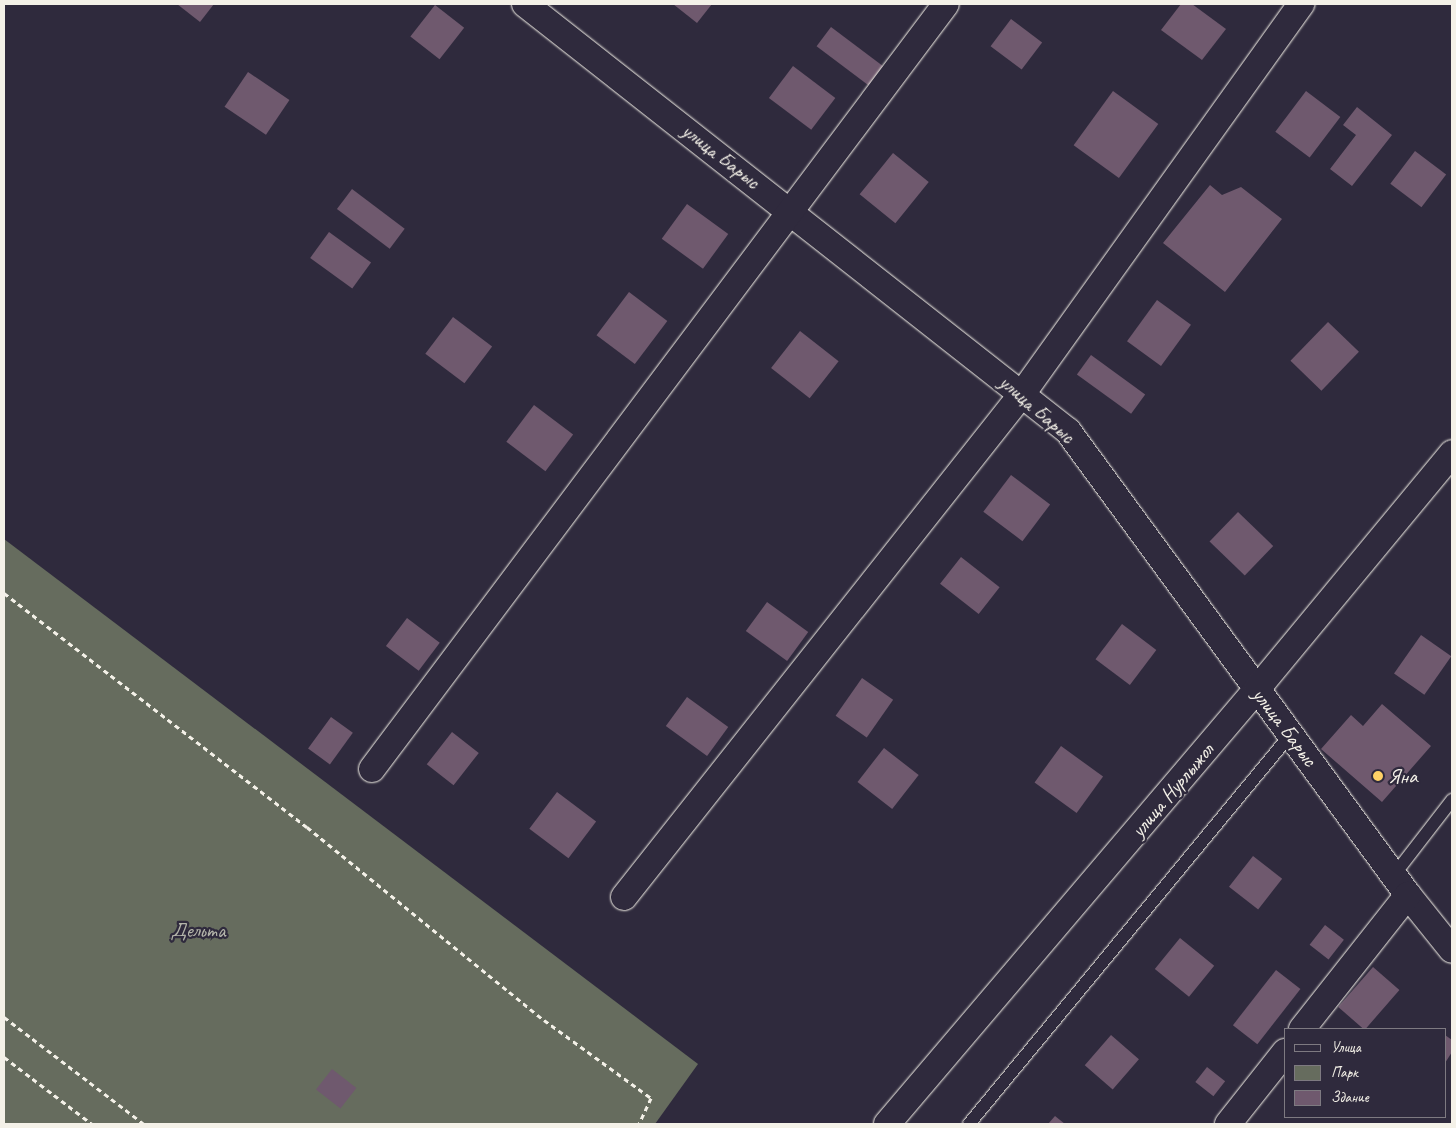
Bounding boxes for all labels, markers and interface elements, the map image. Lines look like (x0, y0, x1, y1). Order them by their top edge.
street label: улица Барыс (677, 118, 765, 194)
street label: улица Барыс (994, 370, 1080, 448)
street label: улица Барыс (1248, 683, 1322, 771)
street label: улица Нурлыжол (1126, 738, 1218, 842)
place label: Яна (1388, 763, 1417, 789)
marker: Яна (1372, 770, 1384, 782)
park label: Дельта (170, 917, 226, 943)
legend (1284, 1028, 1446, 1118)
text: Улица (1331, 1038, 1361, 1057)
text: Парк (1331, 1063, 1358, 1082)
text: Здание (1331, 1088, 1369, 1107)

